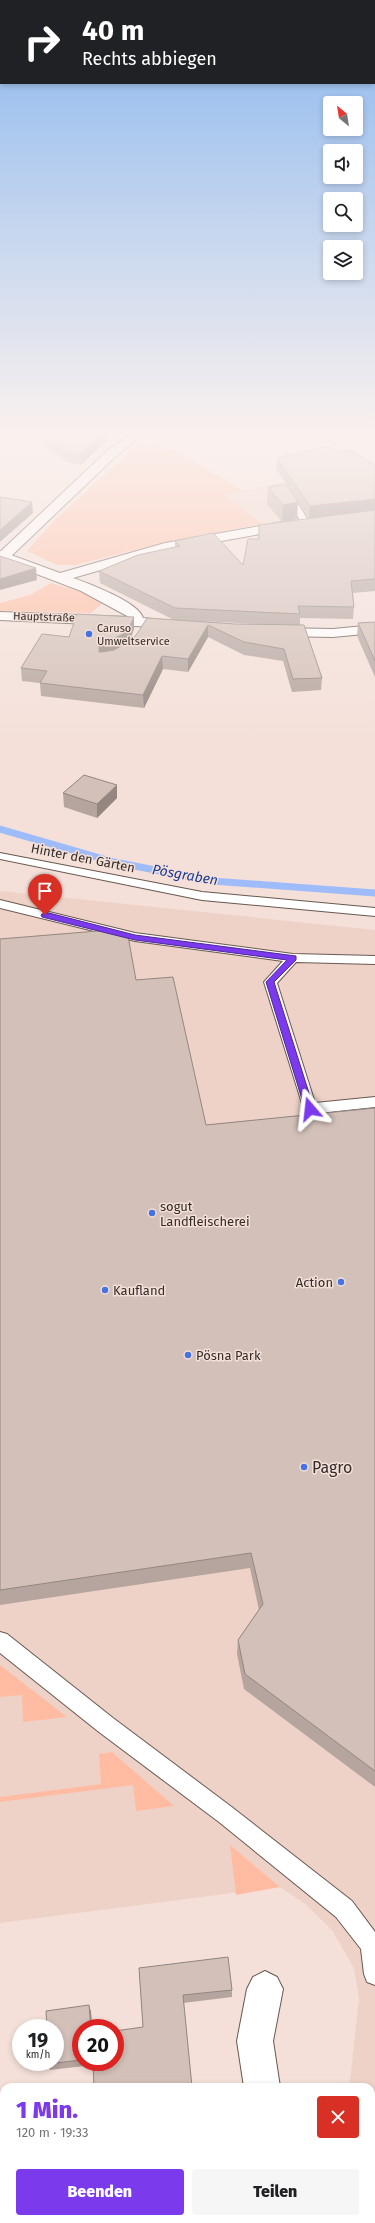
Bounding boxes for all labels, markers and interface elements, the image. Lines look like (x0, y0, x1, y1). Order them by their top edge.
text: 40 m (82, 14, 145, 47)
icon: right (16, 16, 68, 68)
text: Rechts abbiegen (82, 48, 217, 70)
north arrow (323, 96, 363, 136)
map controls (323, 96, 363, 280)
button: sound (323, 144, 363, 184)
button: search (323, 192, 363, 232)
button: layers (323, 240, 363, 280)
street label: Hauptstraße (13, 609, 75, 625)
place label: Caruso Umweltservice (97, 622, 170, 648)
marker: Caruso Umweltservice (84, 629, 94, 639)
street label: Hinter den Gärten (30, 841, 136, 875)
water label: Pösgraben (151, 861, 219, 889)
pin (28, 874, 62, 915)
icon: arrive (34, 880, 56, 902)
position arrow (289, 1088, 331, 1130)
place label: sogut Landfleischerei (160, 1199, 250, 1229)
marker: sogut Landfleischerei (147, 1208, 157, 1218)
place label: Action (296, 1275, 333, 1290)
marker: Action (336, 1277, 346, 1287)
place label: Kaufland (113, 1283, 165, 1298)
marker: Kaufland (100, 1285, 110, 1295)
place label: Pösna Park (196, 1348, 261, 1363)
marker: Pösna Park (183, 1350, 193, 1360)
place label: Pagro (312, 1458, 352, 1477)
marker: Pagro (299, 1462, 309, 1472)
speed limit sign: 20 (72, 2019, 124, 2071)
text: 19 (28, 2028, 48, 2052)
text: km/h (26, 2049, 50, 2061)
text: 1 Min. (16, 2096, 78, 2124)
button: close (317, 2096, 359, 2138)
text: 120 m · 19:33 (16, 2125, 89, 2140)
button: Beenden (16, 2169, 184, 2215)
button: Teilen (192, 2169, 359, 2215)

